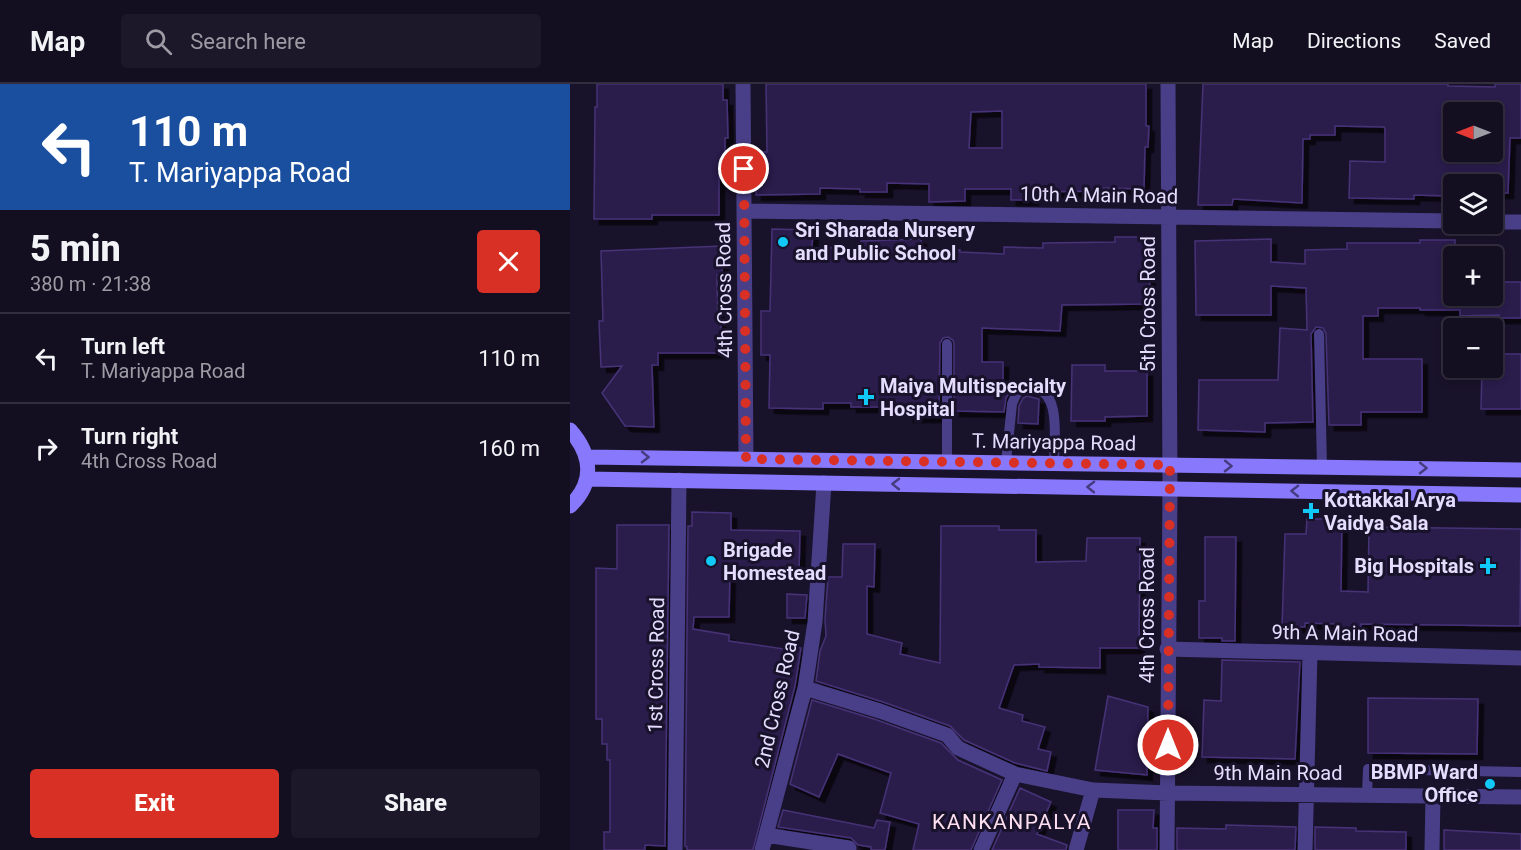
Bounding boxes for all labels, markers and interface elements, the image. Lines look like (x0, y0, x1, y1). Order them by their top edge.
search box (121, 14, 541, 68)
text: Map (30, 25, 85, 58)
icon: search (142, 25, 175, 58)
text: Search here (190, 29, 306, 54)
text: Map (1232, 29, 1274, 53)
text: Directions (1307, 29, 1401, 53)
text: Saved (1434, 29, 1491, 53)
north arrow (1443, 102, 1503, 162)
map controls (1443, 102, 1503, 378)
text: 110 m (129, 107, 248, 156)
icon: left (30, 108, 108, 186)
pin (718, 143, 769, 194)
icon: arrive (727, 152, 760, 185)
text: T. Mariyappa Road (129, 157, 351, 189)
button: layers (1443, 174, 1503, 234)
street label: 10th A Main Road (1020, 182, 1178, 208)
place label: Sri Sharada Nursery and Public School (795, 218, 976, 265)
street label: 4th Cross Road (711, 222, 737, 358)
text: 5 min (30, 228, 121, 270)
button: close (477, 230, 540, 293)
marker: Sri Sharada Nursery and Public School (776, 235, 790, 249)
street label: 5th Cross Road (1136, 236, 1160, 372)
button: + (1443, 246, 1503, 306)
text: 380 m · 21:38 (30, 272, 151, 296)
button: − (1443, 318, 1503, 378)
text: Turn left (81, 334, 165, 359)
icon: left (30, 342, 63, 375)
text: 110 m (478, 346, 540, 371)
text: T. Mariyappa Road (81, 359, 245, 383)
place label: Maiya Multispecialty Hospital (880, 374, 1067, 421)
marker: Maiya Multispecialty Hospital (857, 388, 875, 406)
text: Turn right (81, 424, 178, 449)
street label: T. Mariyappa Road (972, 429, 1136, 455)
icon: right (30, 432, 63, 465)
text: 160 m (478, 436, 540, 461)
text: 4th Cross Road (81, 449, 217, 473)
one-way arrow (641, 451, 650, 463)
one-way arrow (1224, 459, 1233, 472)
one-way arrow (1419, 462, 1428, 474)
one-way arrow (892, 478, 901, 490)
one-way arrow (1086, 481, 1095, 494)
one-way arrow (1290, 485, 1299, 497)
place label: Kottakkal Arya Vaidya Sala (1324, 488, 1456, 535)
marker: Kottakkal Arya Vaidya Sala (1302, 502, 1320, 520)
place label: Brigade Homestead (723, 538, 826, 585)
street label: 4th Cross Road (1135, 547, 1159, 683)
marker: Brigade Homestead (704, 554, 718, 568)
place label: Big Hospitals (1354, 554, 1474, 578)
marker: Big Hospitals (1479, 557, 1497, 575)
street label: 1st Cross Road (643, 597, 669, 733)
street label: 9th A Main Road (1271, 620, 1419, 646)
street label: 2nd Cross Road (749, 628, 805, 770)
position arrow (1136, 713, 1200, 777)
place label: BBMP Ward Office (1371, 760, 1478, 807)
street label: 9th Main Road (1214, 761, 1342, 785)
button: Exit (30, 769, 279, 838)
button: Share (291, 769, 540, 838)
marker: BBMP Ward Office (1483, 777, 1497, 791)
district label: KANKANPALYA (932, 810, 1092, 834)

